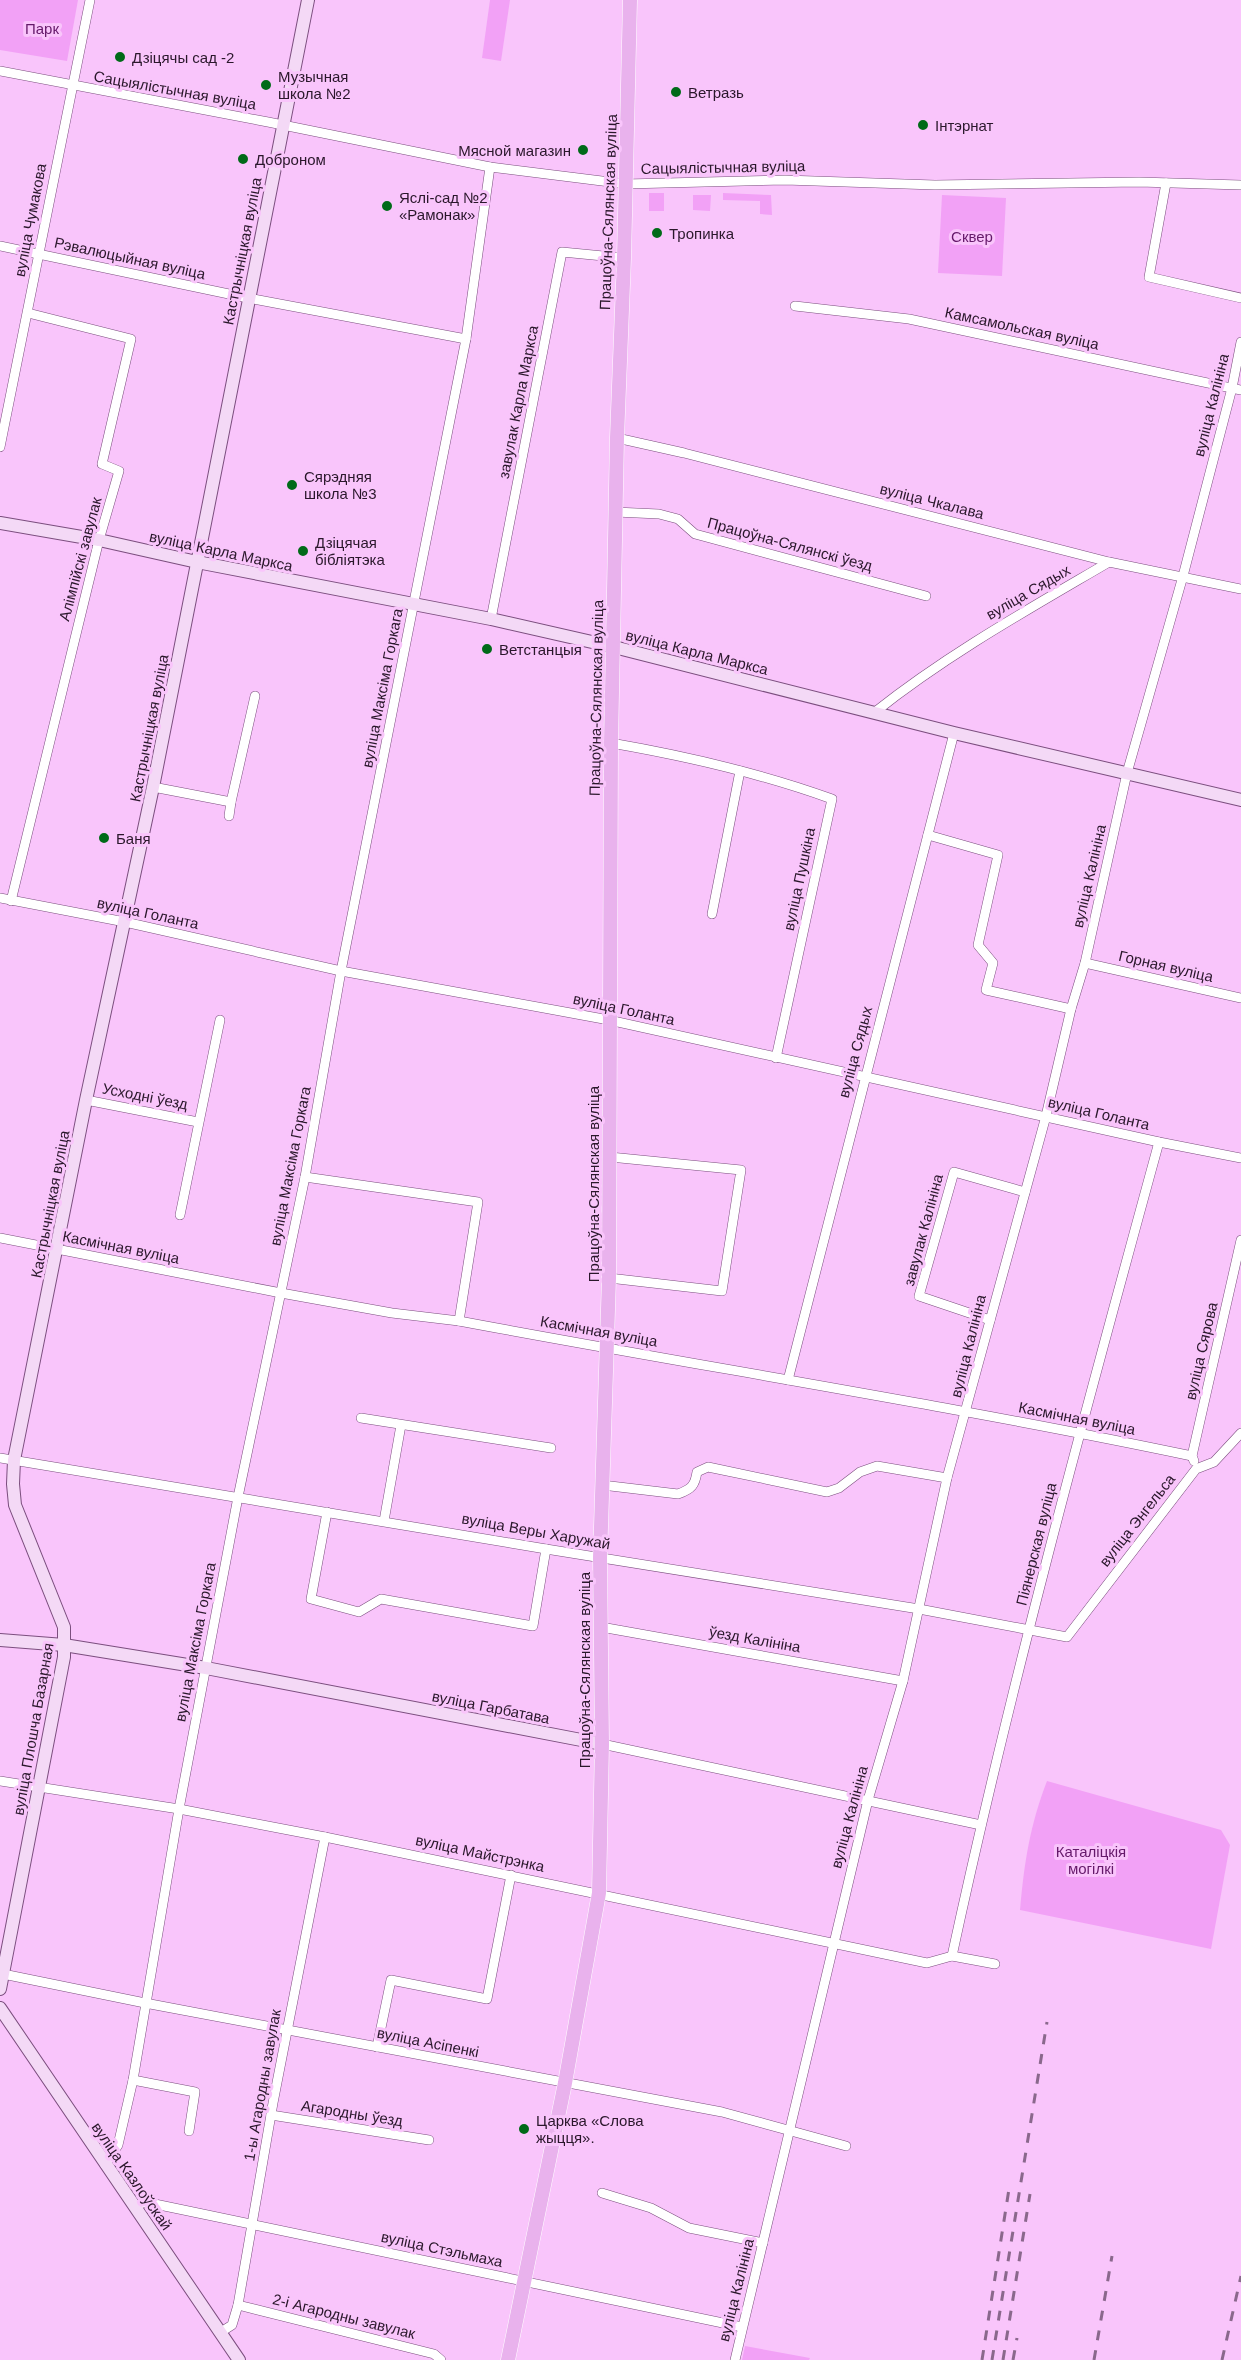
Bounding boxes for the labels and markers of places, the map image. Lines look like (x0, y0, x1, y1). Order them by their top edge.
place label: Дзіцячы сад -2 (132, 49, 234, 66)
marker: Дзіцячы сад -2 (113, 50, 127, 64)
place label: Музычная школа №2 (278, 68, 350, 102)
marker: Музычная школа №2 (259, 78, 273, 92)
place label: Ветразь (688, 84, 744, 101)
marker: Ветразь (669, 85, 683, 99)
place label: Інтэрнат (935, 117, 994, 134)
marker: Інтэрнат (916, 118, 930, 132)
place label: Мясной магазин (458, 142, 571, 159)
marker: Мясной магазин (576, 143, 590, 157)
place label: Доброном (255, 151, 326, 168)
marker: Доброном (236, 152, 250, 166)
place label: Яслі-сад №2 «Рамонак» (399, 189, 488, 223)
marker: Яслі-сад №2 «Рамонак» (380, 199, 394, 213)
place label: Тропинка (669, 225, 735, 242)
marker: Тропинка (650, 226, 664, 240)
place label: Сярэдняя школа №3 (304, 468, 376, 502)
marker: Сярэдняя школа №3 (285, 478, 299, 492)
place label: Дзіцячая бібліятэка (315, 534, 385, 568)
marker: Дзіцячая бібліятэка (296, 544, 310, 558)
place label: Ветстанцыя (499, 641, 582, 658)
marker: Ветстанцыя (480, 642, 494, 656)
place label: Баня (116, 830, 151, 847)
marker: Баня (97, 831, 111, 845)
place label: Царква «Слова жыцця». (536, 2112, 644, 2146)
marker: Царква «Слова жыцця». (517, 2122, 531, 2136)

